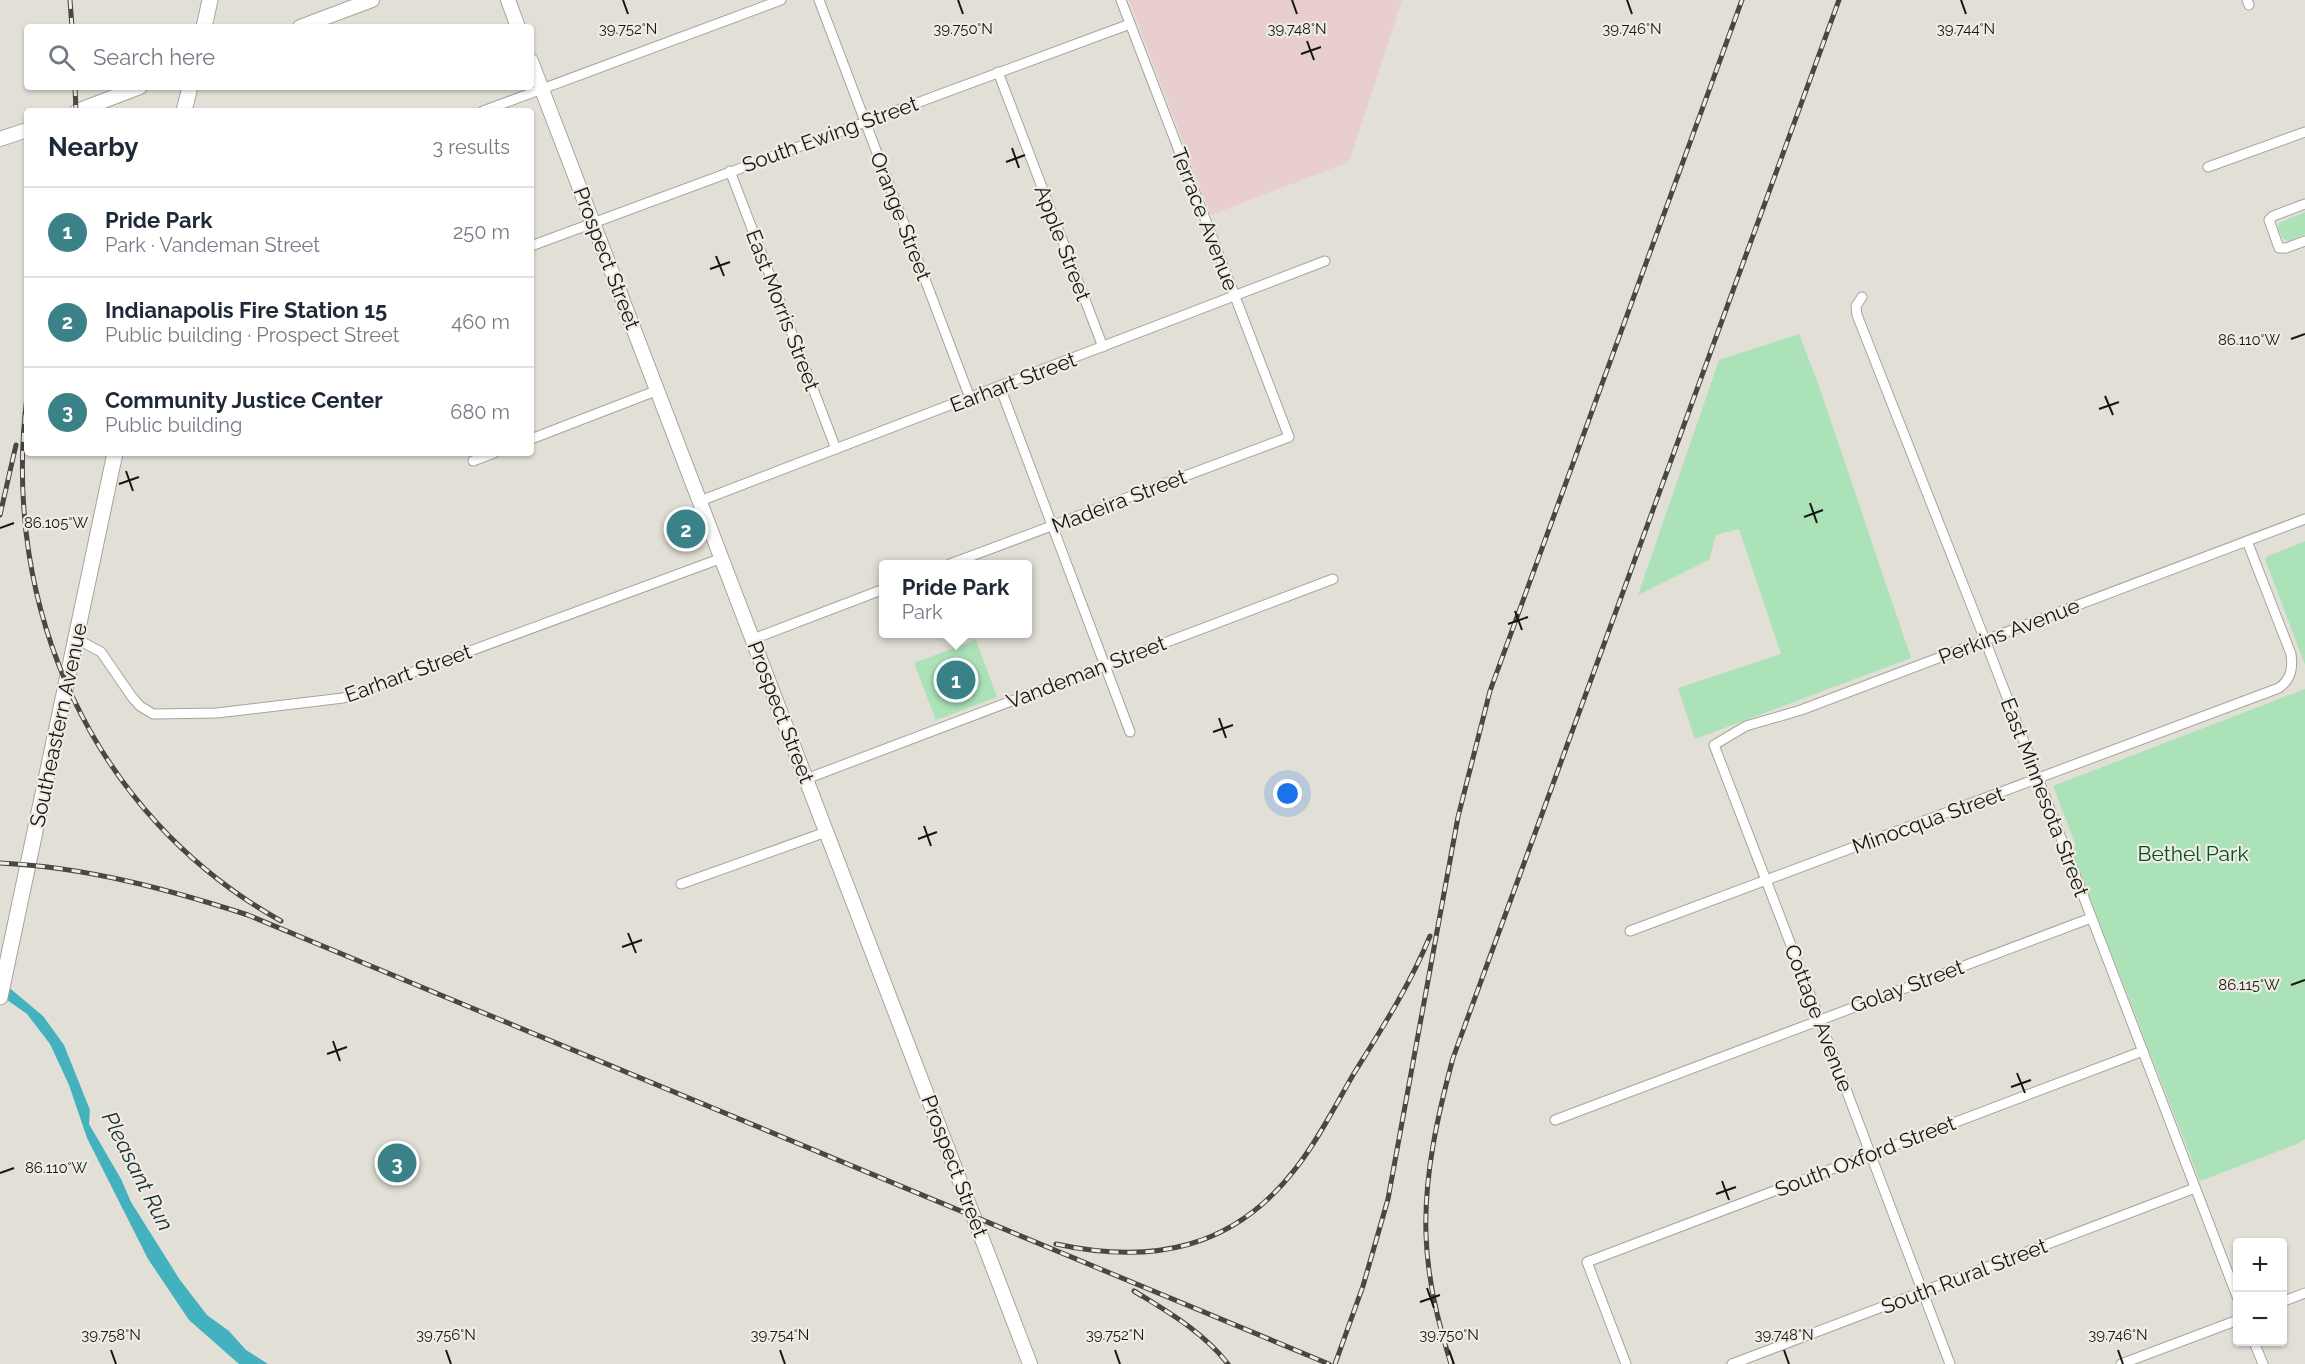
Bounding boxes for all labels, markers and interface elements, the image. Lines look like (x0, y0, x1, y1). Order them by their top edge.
text: 39.752°N (599, 20, 657, 38)
text: 39.750°N (933, 20, 993, 38)
text: 39.748°N (1267, 20, 1327, 38)
text: 39.746°N (1602, 20, 1662, 38)
text: 39.744°N (1937, 20, 1995, 38)
search box (24, 24, 534, 90)
icon: search (45, 41, 78, 74)
text: Search here (93, 44, 215, 70)
street label: South Ewing Street (739, 91, 921, 177)
text: Nearby (48, 132, 138, 162)
text: 3 results (432, 135, 510, 159)
street label: Terrace Avenue (1166, 144, 1244, 294)
street label: Orange Street (865, 148, 937, 284)
street label: Apple Street (1030, 182, 1096, 304)
street label: Prospect Street (568, 183, 646, 333)
text: Pride Park (105, 207, 212, 233)
text: 1 (63, 220, 72, 244)
text: 250 m (453, 220, 510, 244)
street label: East Morris Street (741, 226, 825, 394)
text: Park · Vandeman Street (105, 233, 320, 257)
text: Indianapolis Fire Station 15 (105, 297, 387, 323)
text: 2 (62, 310, 73, 334)
text: 460 m (451, 310, 510, 334)
text: Public building · Prospect Street (105, 323, 399, 347)
text: 86.110°W (2218, 331, 2280, 349)
street label: Earhart Street (946, 346, 1080, 418)
text: Community Justice Center (105, 387, 383, 413)
text: 3 (62, 400, 73, 424)
text: 680 m (450, 400, 510, 424)
text: Public building (105, 413, 242, 437)
street label: Madeira Street (1048, 464, 1190, 538)
pin: 2 (666, 506, 706, 552)
text: 86.105°W (24, 514, 88, 532)
popup (879, 560, 1032, 638)
text: Pride Park (902, 574, 1009, 600)
street label: Perkins Avenue (1935, 593, 2083, 669)
text: Park (902, 600, 943, 624)
street label: Southeastern Avenue (24, 621, 92, 829)
street label: Vandeman Street (1003, 630, 1169, 714)
street label: Prospect Street (742, 637, 820, 787)
street label: Earhart Street (341, 638, 475, 708)
pin: 1 (936, 658, 976, 702)
street label: East Minnesota Street (1996, 694, 2094, 900)
your location (1273, 779, 1302, 808)
street label: Minocqua Street (1849, 781, 2007, 859)
park label: Bethel Park (2137, 841, 2249, 866)
street label: Cottage Avenue (1779, 941, 1859, 1095)
street label: Golay Street (1847, 954, 1967, 1018)
text: 86.115°W (2218, 976, 2280, 994)
street label: Prospect Street (916, 1091, 994, 1241)
water label: Pleasant Run (97, 1107, 179, 1235)
street label: South Oxford Street (1771, 1110, 1959, 1202)
pin: 3 (378, 1140, 416, 1186)
text: 86.110°W (25, 1159, 87, 1177)
street label: South Rural Street (1877, 1233, 2051, 1319)
map controls (2233, 1238, 2287, 1346)
button: + (2233, 1238, 2287, 1292)
button: − (2233, 1292, 2287, 1346)
text: 39.758°N (81, 1326, 141, 1344)
text: 39.756°N (416, 1326, 476, 1344)
text: 39.754°N (751, 1326, 809, 1344)
text: 39.752°N (1086, 1326, 1144, 1344)
text: 39.750°N (1419, 1326, 1479, 1344)
text: 39.748°N (1754, 1326, 1814, 1344)
text: 39.746°N (2088, 1326, 2148, 1344)

